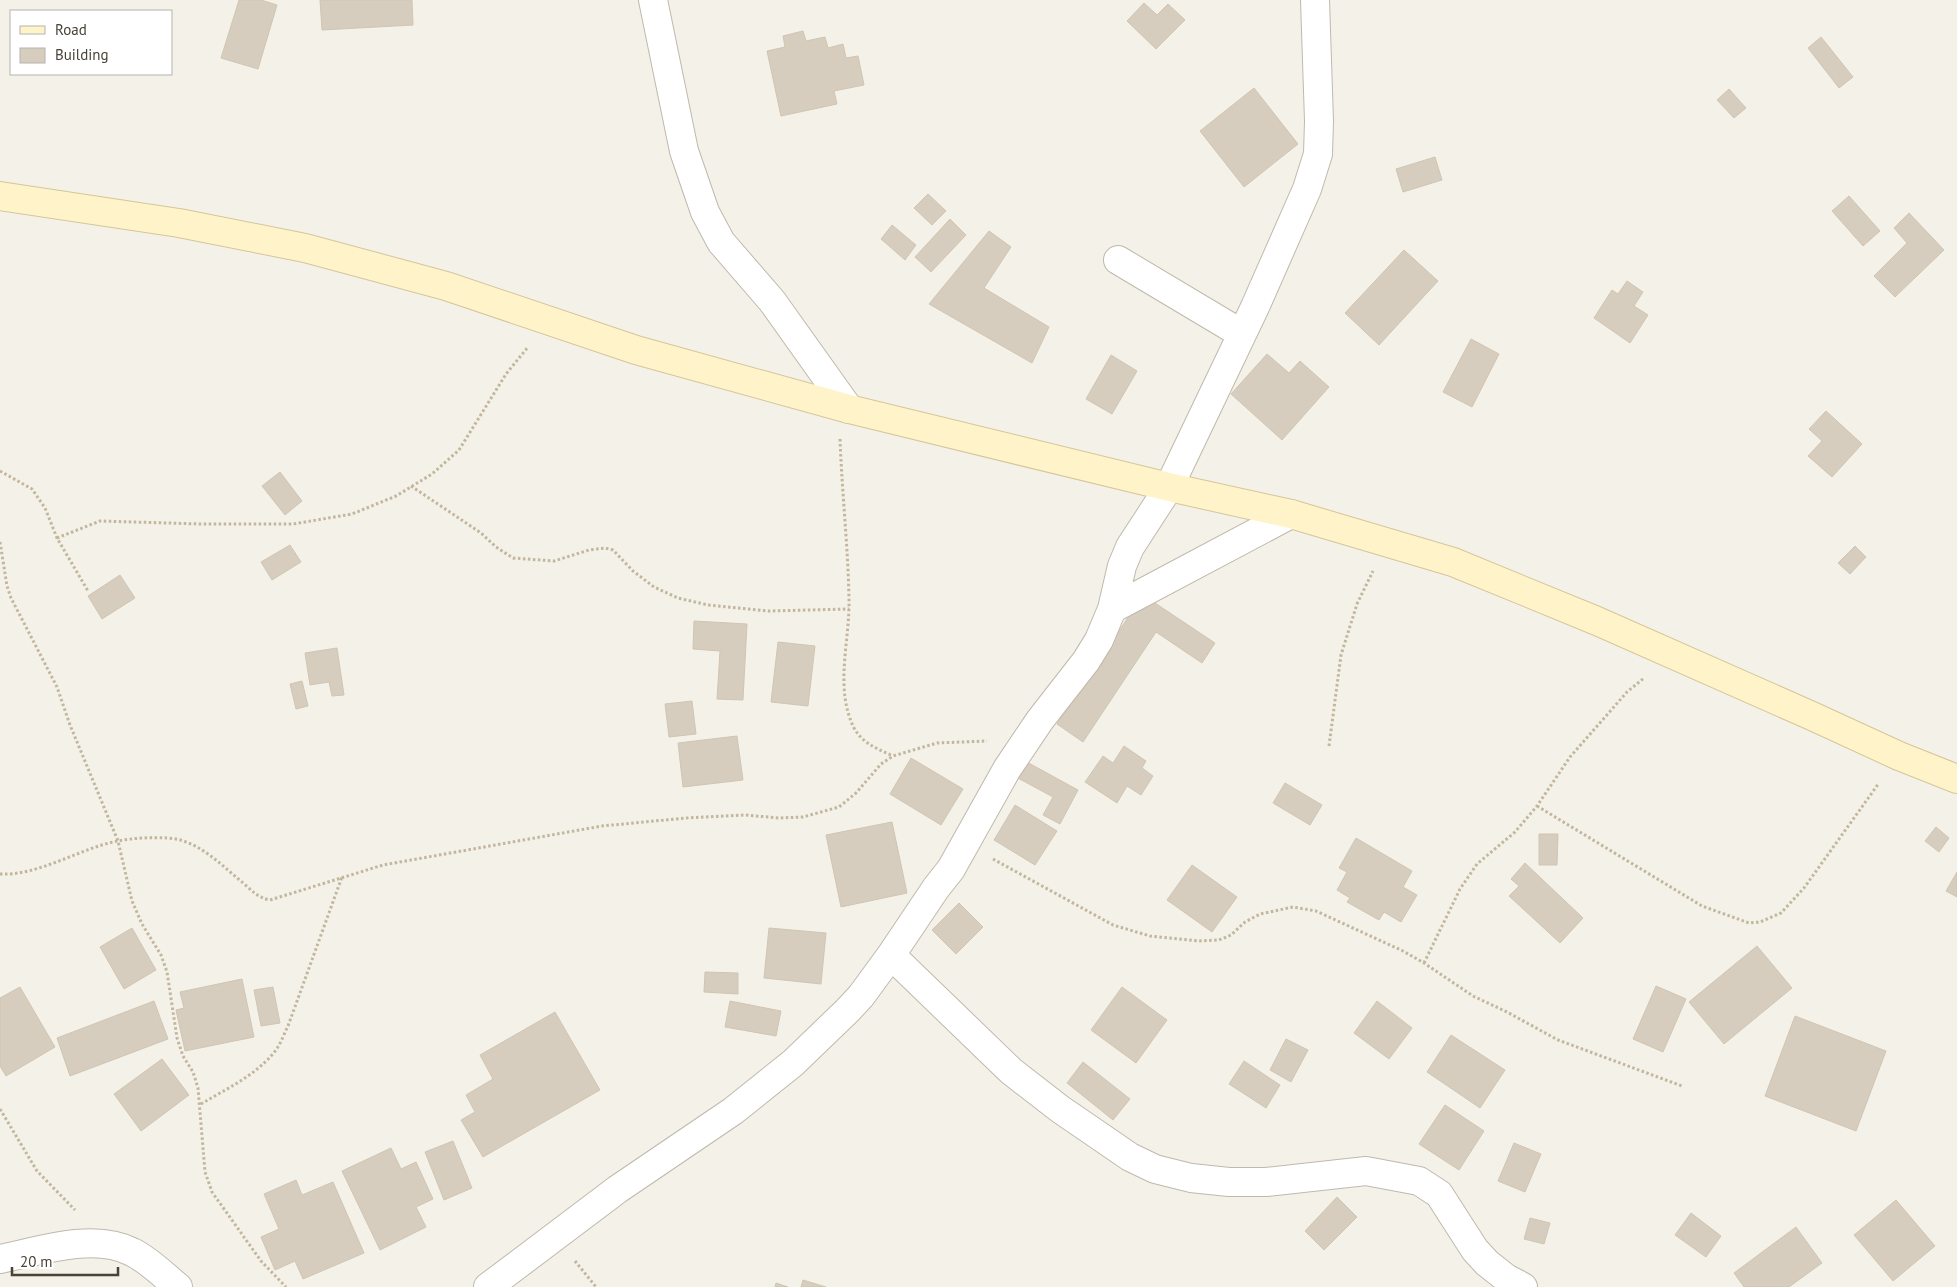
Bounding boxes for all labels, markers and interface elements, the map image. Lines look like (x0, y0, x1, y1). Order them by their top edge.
legend (10, 10, 172, 75)
text: Road (55, 20, 87, 39)
text: Building (55, 45, 109, 64)
scale bar (12, 1244, 119, 1276)
text: 20 m (20, 1252, 53, 1271)

